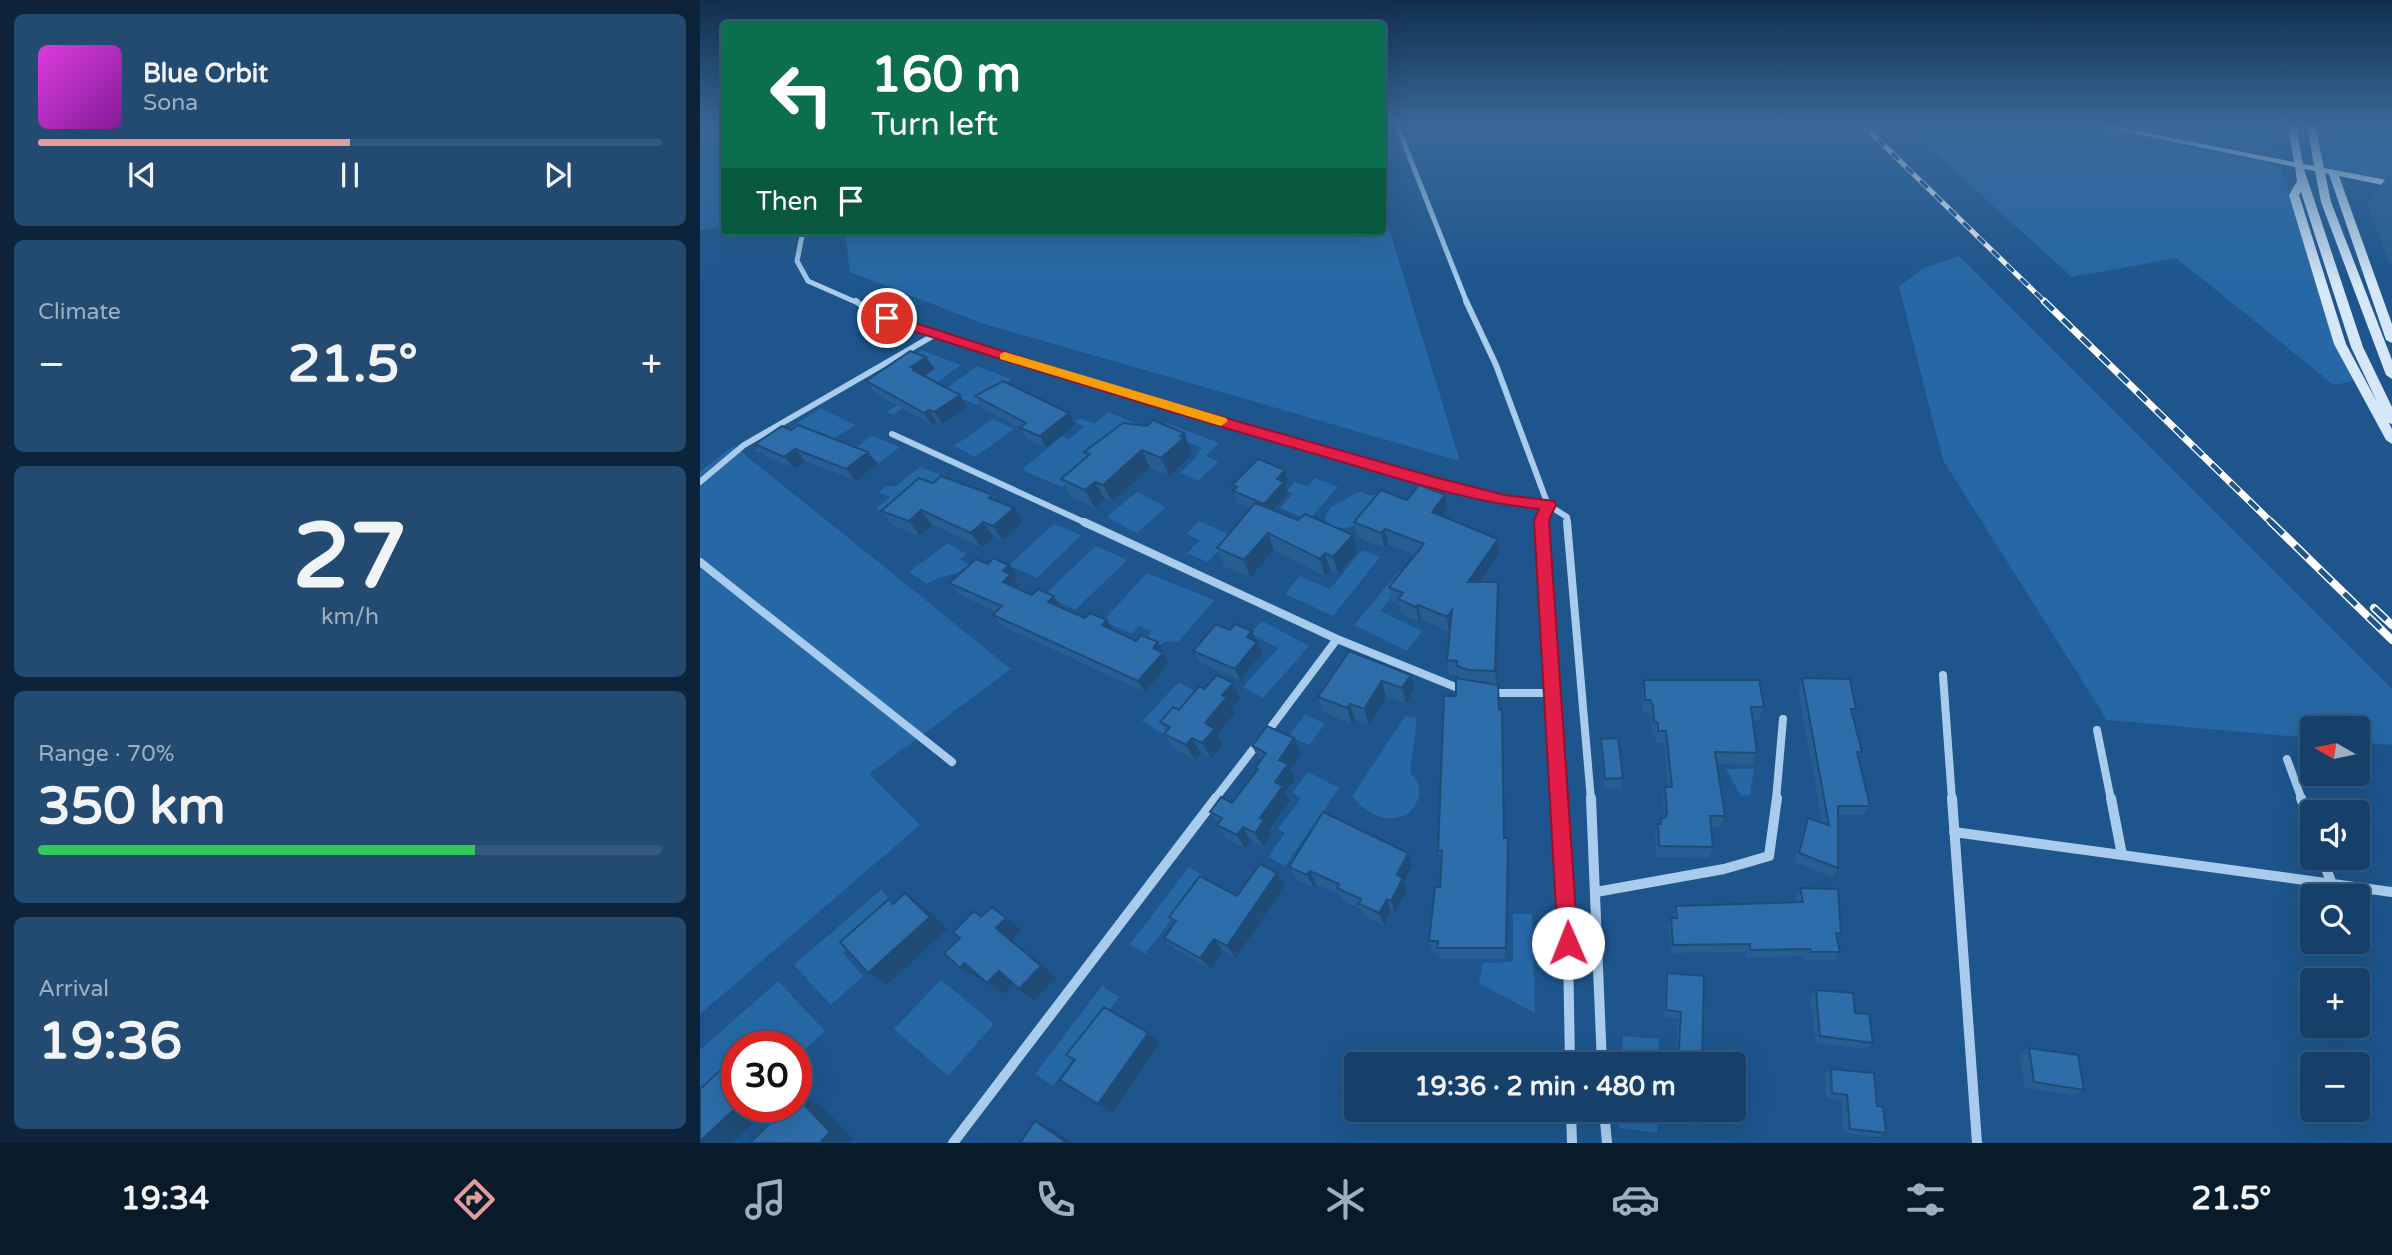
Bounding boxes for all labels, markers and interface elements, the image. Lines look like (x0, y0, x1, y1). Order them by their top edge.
text: 160 m (871, 46, 1021, 105)
icon: left (756, 49, 847, 140)
text: Blue Orbit (143, 58, 268, 89)
text: Sona (143, 89, 198, 117)
text: Turn left (871, 106, 998, 144)
icon: previous (123, 156, 161, 194)
icon: pause (331, 156, 369, 194)
icon: next (539, 156, 577, 194)
icon: arrive (832, 182, 870, 220)
text: Then (756, 186, 818, 217)
pin (857, 288, 917, 348)
text: Climate (38, 298, 121, 326)
icon: arrive (868, 299, 906, 337)
text: 21.5° (288, 333, 418, 396)
text: − (38, 342, 65, 388)
text: + (641, 342, 662, 388)
text: 27 (293, 502, 407, 612)
text: km/h (321, 603, 379, 631)
north arrow (2300, 716, 2370, 786)
map controls (2300, 716, 2370, 1122)
text: Range · 70% (38, 740, 174, 768)
text: 350 km (38, 775, 226, 838)
button: sound (2300, 800, 2370, 870)
button: search (2300, 884, 2370, 954)
position arrow (1531, 906, 1605, 980)
button: + (2300, 968, 2370, 1038)
text: Arrival (38, 975, 109, 1003)
text: 19:36 (38, 1010, 182, 1073)
speed limit sign: 30 (721, 1031, 812, 1122)
button: − (2300, 1052, 2370, 1122)
text: 19:36 · 2 min · 480 m (1414, 1071, 1676, 1102)
icon: directions (450, 1175, 499, 1224)
icon: music (741, 1175, 790, 1224)
icon: phone (1031, 1175, 1080, 1224)
icon: climate (1321, 1175, 1370, 1224)
icon: car (1611, 1175, 1660, 1224)
icon: filters (1901, 1175, 1950, 1224)
text: 19:34 (121, 1180, 209, 1218)
text: 21.5° (2191, 1180, 2271, 1218)

